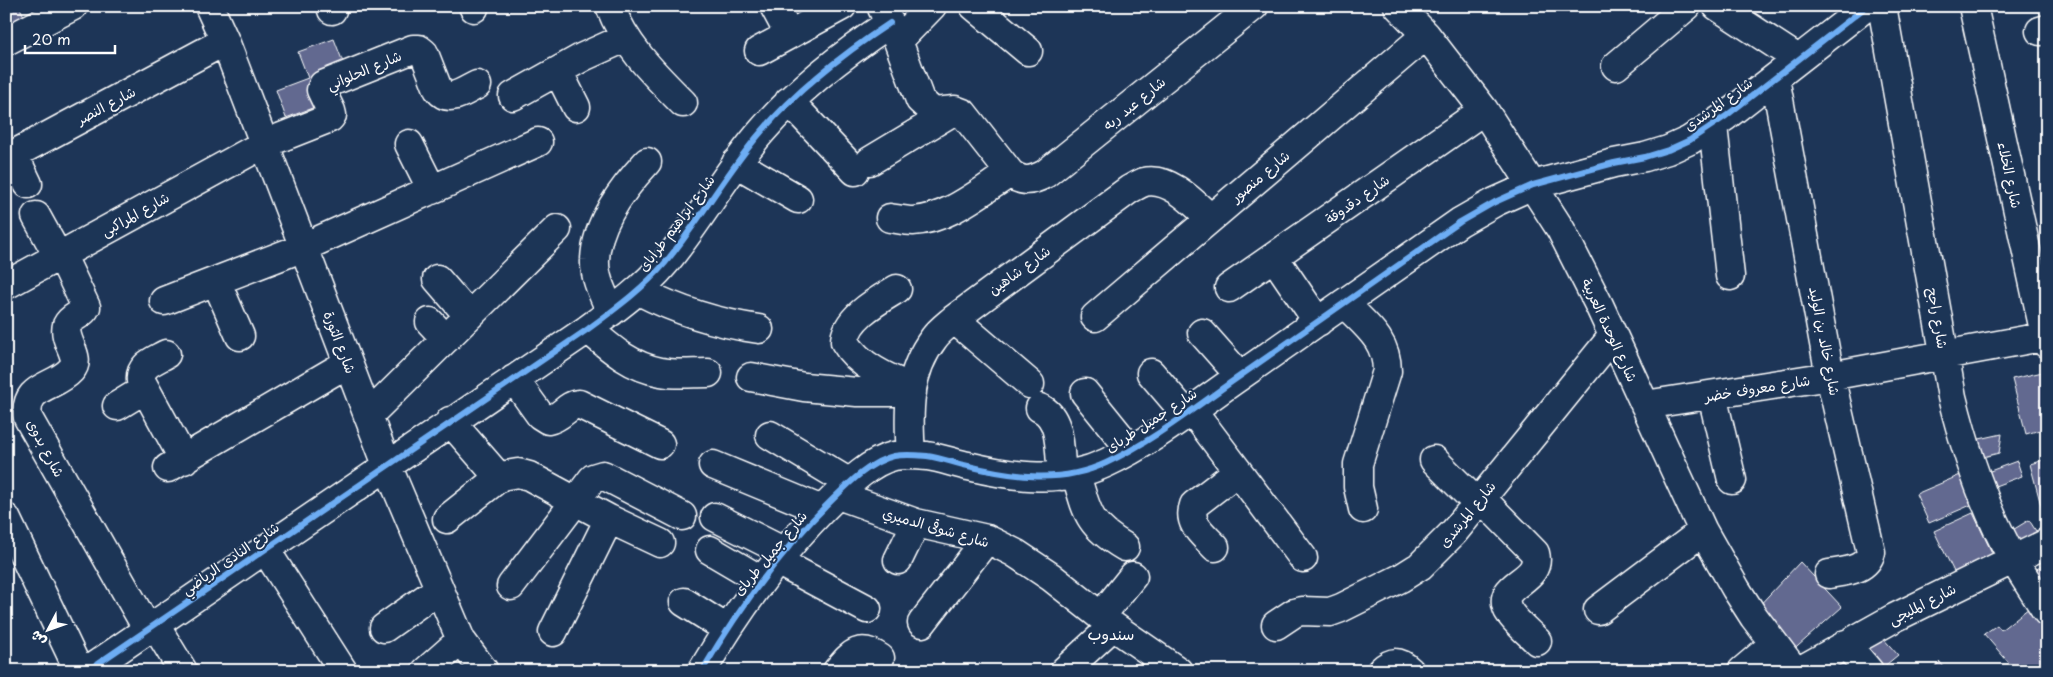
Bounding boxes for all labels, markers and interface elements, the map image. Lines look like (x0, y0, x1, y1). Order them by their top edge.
scale bar (25, 22, 115, 54)
text: 20 m (32, 27, 71, 50)
street label: شارع الحلواني (323, 45, 406, 98)
street label: شارع عبد ربه (1098, 71, 1170, 135)
street label: شارع المرشدى (1679, 72, 1757, 136)
street label: شارع النصر (72, 81, 139, 130)
street label: شارع الخلاء (1993, 140, 2027, 210)
street label: شارع منصور (1225, 145, 1294, 208)
street label: شارع دقدوقة (1321, 169, 1393, 229)
street label: شارع ابراهيم طراباى (633, 170, 720, 276)
street label: شارع المراكبى (97, 187, 173, 241)
street label: شارع شاهين (984, 240, 1054, 300)
street label: شارع الوحدة العربية (1577, 275, 1643, 385)
street label: شارع خالد بن الوليد (1804, 285, 1846, 397)
street label: شارع راجح (1922, 286, 1954, 350)
street label: شارع الثورة (318, 308, 362, 376)
street label: شارع معروف خضر (1702, 369, 1811, 407)
street label: شارع جميل طرباى (1101, 383, 1201, 457)
street label: شارع بدوى (22, 415, 70, 481)
street label: شارع المرشدى (1434, 476, 1500, 552)
street label: شارع شوقى الدميري (880, 502, 992, 553)
street label: شارع جميل طرباى (728, 506, 812, 600)
street label: شارع النادى الرياضي (177, 516, 285, 602)
street label: شارع المليجى (1884, 578, 1960, 630)
north arrow (22, 604, 72, 654)
district label: سندوب (1088, 621, 1134, 645)
text: ش (25, 626, 51, 652)

